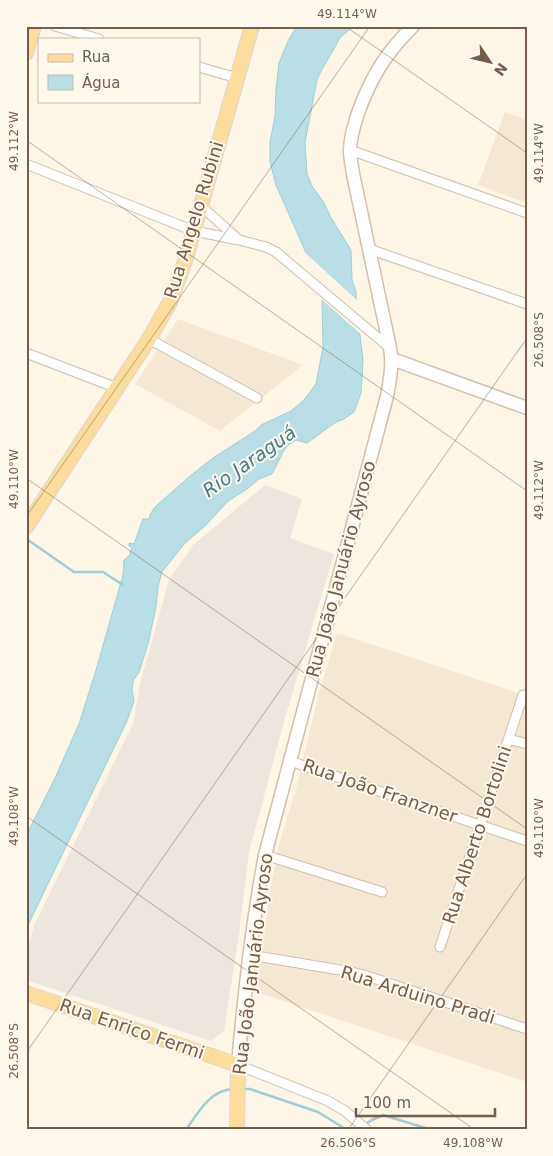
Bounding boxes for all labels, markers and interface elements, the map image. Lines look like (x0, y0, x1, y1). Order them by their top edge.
text: 49.114°W (317, 7, 377, 21)
legend (38, 38, 200, 102)
north arrow (466, 38, 516, 88)
text: Rua (82, 48, 110, 66)
text: N (491, 60, 511, 79)
text: Água (82, 73, 120, 92)
text: 49.112°W (7, 111, 21, 171)
text: 49.114°W (532, 123, 546, 183)
street label: Rua Angelo Rubini (160, 138, 228, 301)
text: 26.508°S (532, 312, 546, 368)
water label: Rio Jaraguá (198, 421, 300, 501)
text: 49.110°W (7, 449, 21, 509)
street label: Rua João Januário Ayroso (301, 458, 380, 679)
text: 49.112°W (532, 460, 546, 520)
street label: Rua Alberto Bortolini (438, 743, 515, 927)
street label: Rua João Franzner (300, 754, 461, 827)
text: 49.108°W (7, 786, 21, 846)
text: 49.110°W (532, 798, 546, 858)
street label: Rua João Januário Ayroso (228, 852, 277, 1076)
street label: Rua Arduino Pradi (338, 961, 498, 1028)
street label: Rua Enrico Fermi (57, 994, 207, 1063)
text: 26.508°S (7, 1023, 21, 1079)
scale bar (356, 1086, 494, 1118)
text: 100 m (363, 1094, 411, 1112)
text: 26.506°S (320, 1136, 376, 1150)
text: 49.108°W (443, 1136, 503, 1150)

